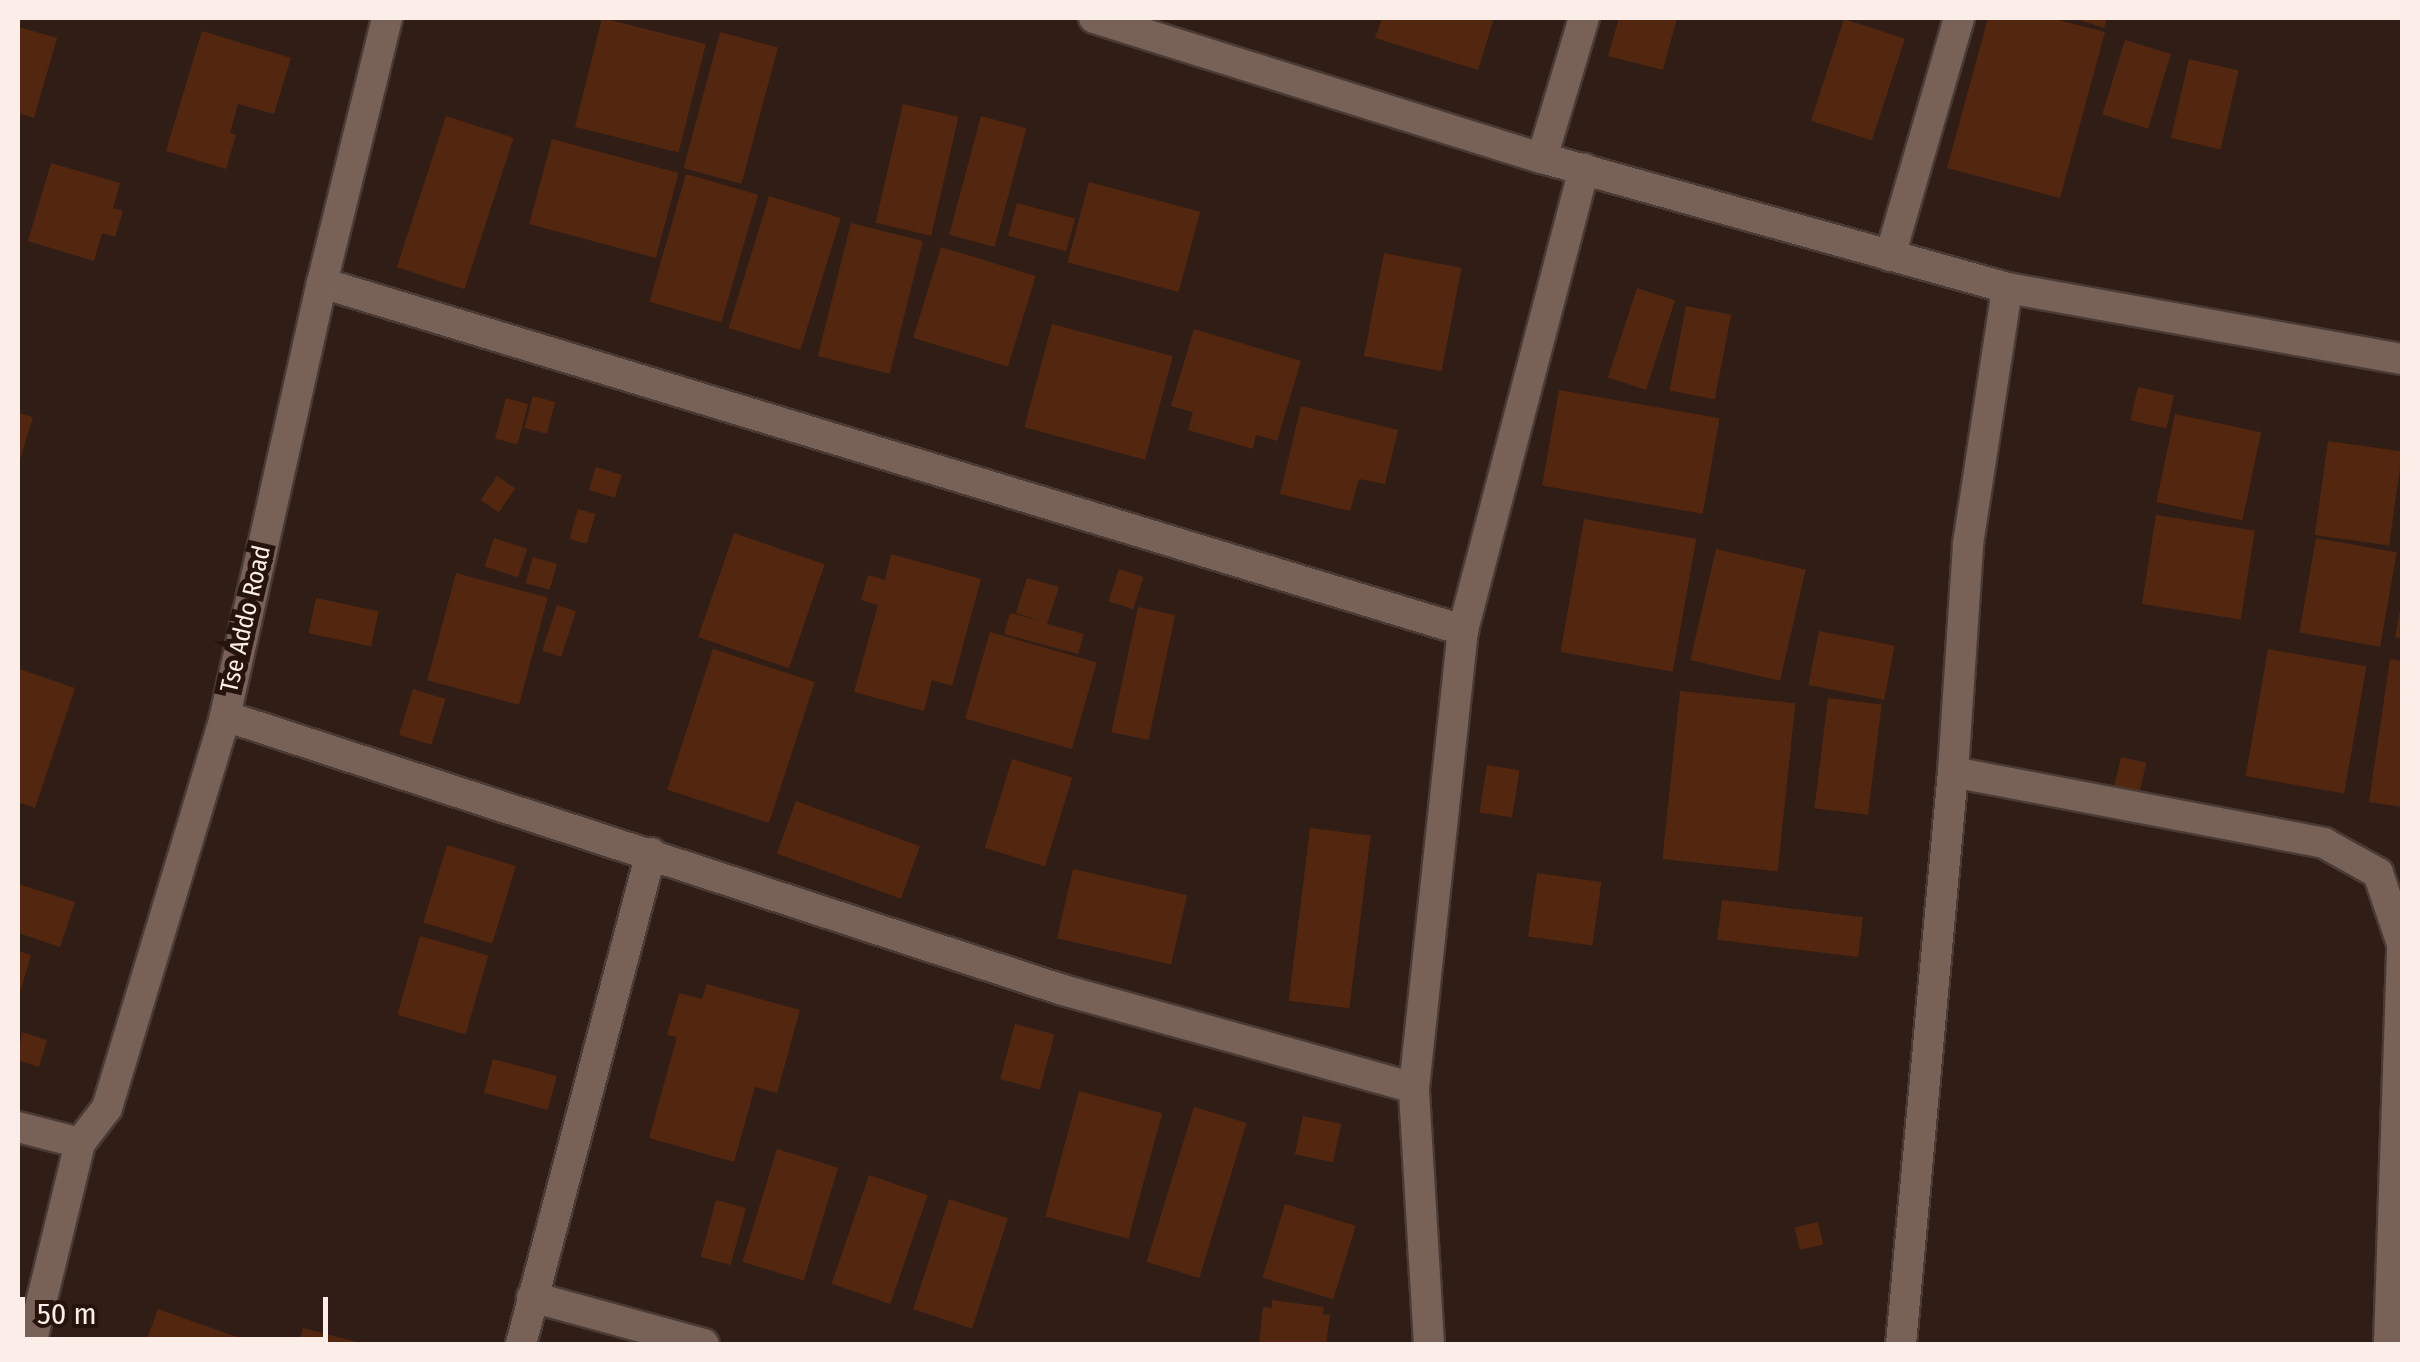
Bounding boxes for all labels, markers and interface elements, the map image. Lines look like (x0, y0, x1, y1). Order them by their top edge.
street label: Tse Addo Road (215, 543, 277, 695)
scale bar (25, 1277, 332, 1339)
text: 50 m (37, 1296, 97, 1332)

